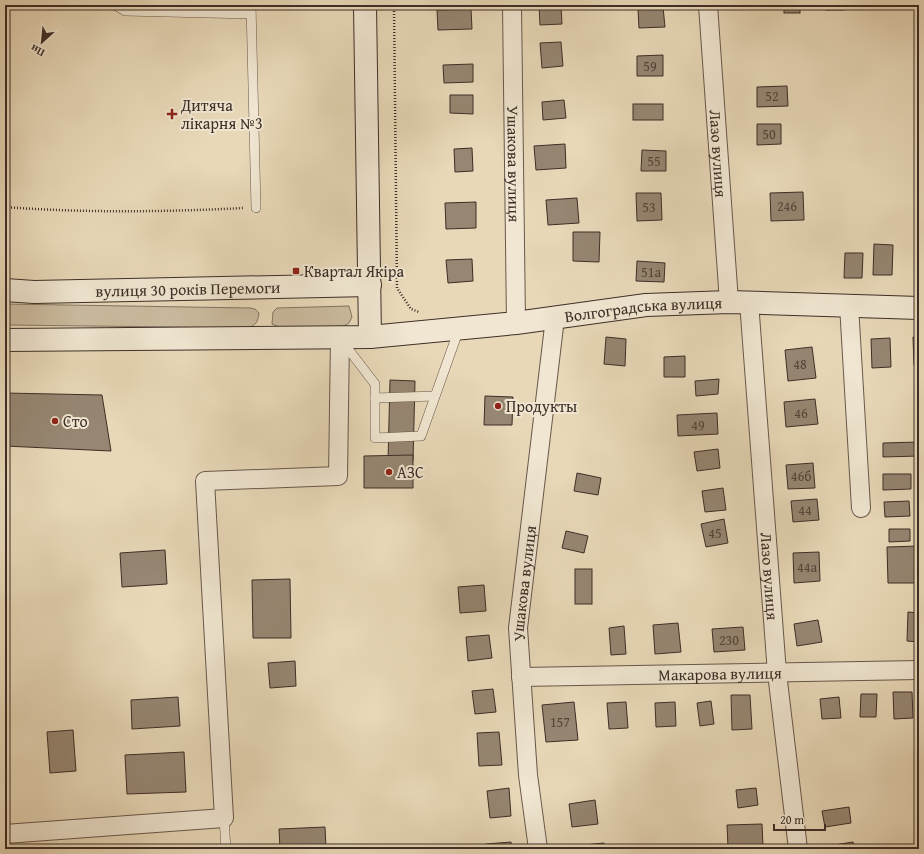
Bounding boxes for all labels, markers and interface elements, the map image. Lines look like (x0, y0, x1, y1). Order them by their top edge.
north arrow (22, 22, 62, 62)
text: Пн (27, 40, 47, 61)
house number: 59 (643, 56, 657, 76)
house number: 52 (765, 86, 779, 106)
place label: Дитяча лікарня №3 (180, 93, 263, 135)
street label: Ушакова вулиця (501, 106, 527, 222)
marker: Дитяча лікарня №3 (166, 108, 178, 120)
street label: Лазо вулиця (703, 109, 734, 198)
house number: 50 (762, 124, 776, 144)
house number: 55 (647, 151, 661, 171)
house number: 246 (777, 196, 797, 216)
house number: 53 (642, 197, 656, 217)
place label: Квартал Якіра (304, 259, 404, 283)
house number: 51а (641, 262, 661, 282)
marker: Квартал Якіра (291, 266, 301, 276)
street label: вулиця 30 років Перемоги (95, 275, 281, 303)
street label: Волгоградська вулиця (563, 290, 723, 328)
house number: 48 (793, 354, 807, 374)
place label: Продукты (506, 394, 577, 418)
marker: Продукты (493, 401, 503, 411)
house number: 46 (794, 403, 808, 423)
place label: Сто (63, 409, 88, 433)
house number: 49 (691, 415, 705, 435)
marker: Сто (50, 416, 60, 426)
place label: АЗС (397, 460, 424, 484)
house number: 46б (791, 466, 811, 486)
marker: АЗС (384, 467, 394, 477)
house number: 44 (798, 500, 812, 520)
house number: 45 (708, 523, 722, 543)
street label: Ушакова вулиця (506, 524, 542, 642)
street label: Лазо вулиця (754, 531, 785, 621)
house number: 44а (797, 557, 817, 577)
house number: 230 (719, 630, 739, 650)
street label: Макарова вулиця (658, 660, 782, 687)
house number: 157 (550, 712, 570, 732)
scale bar (774, 806, 825, 832)
text: 20 m (780, 811, 804, 828)

